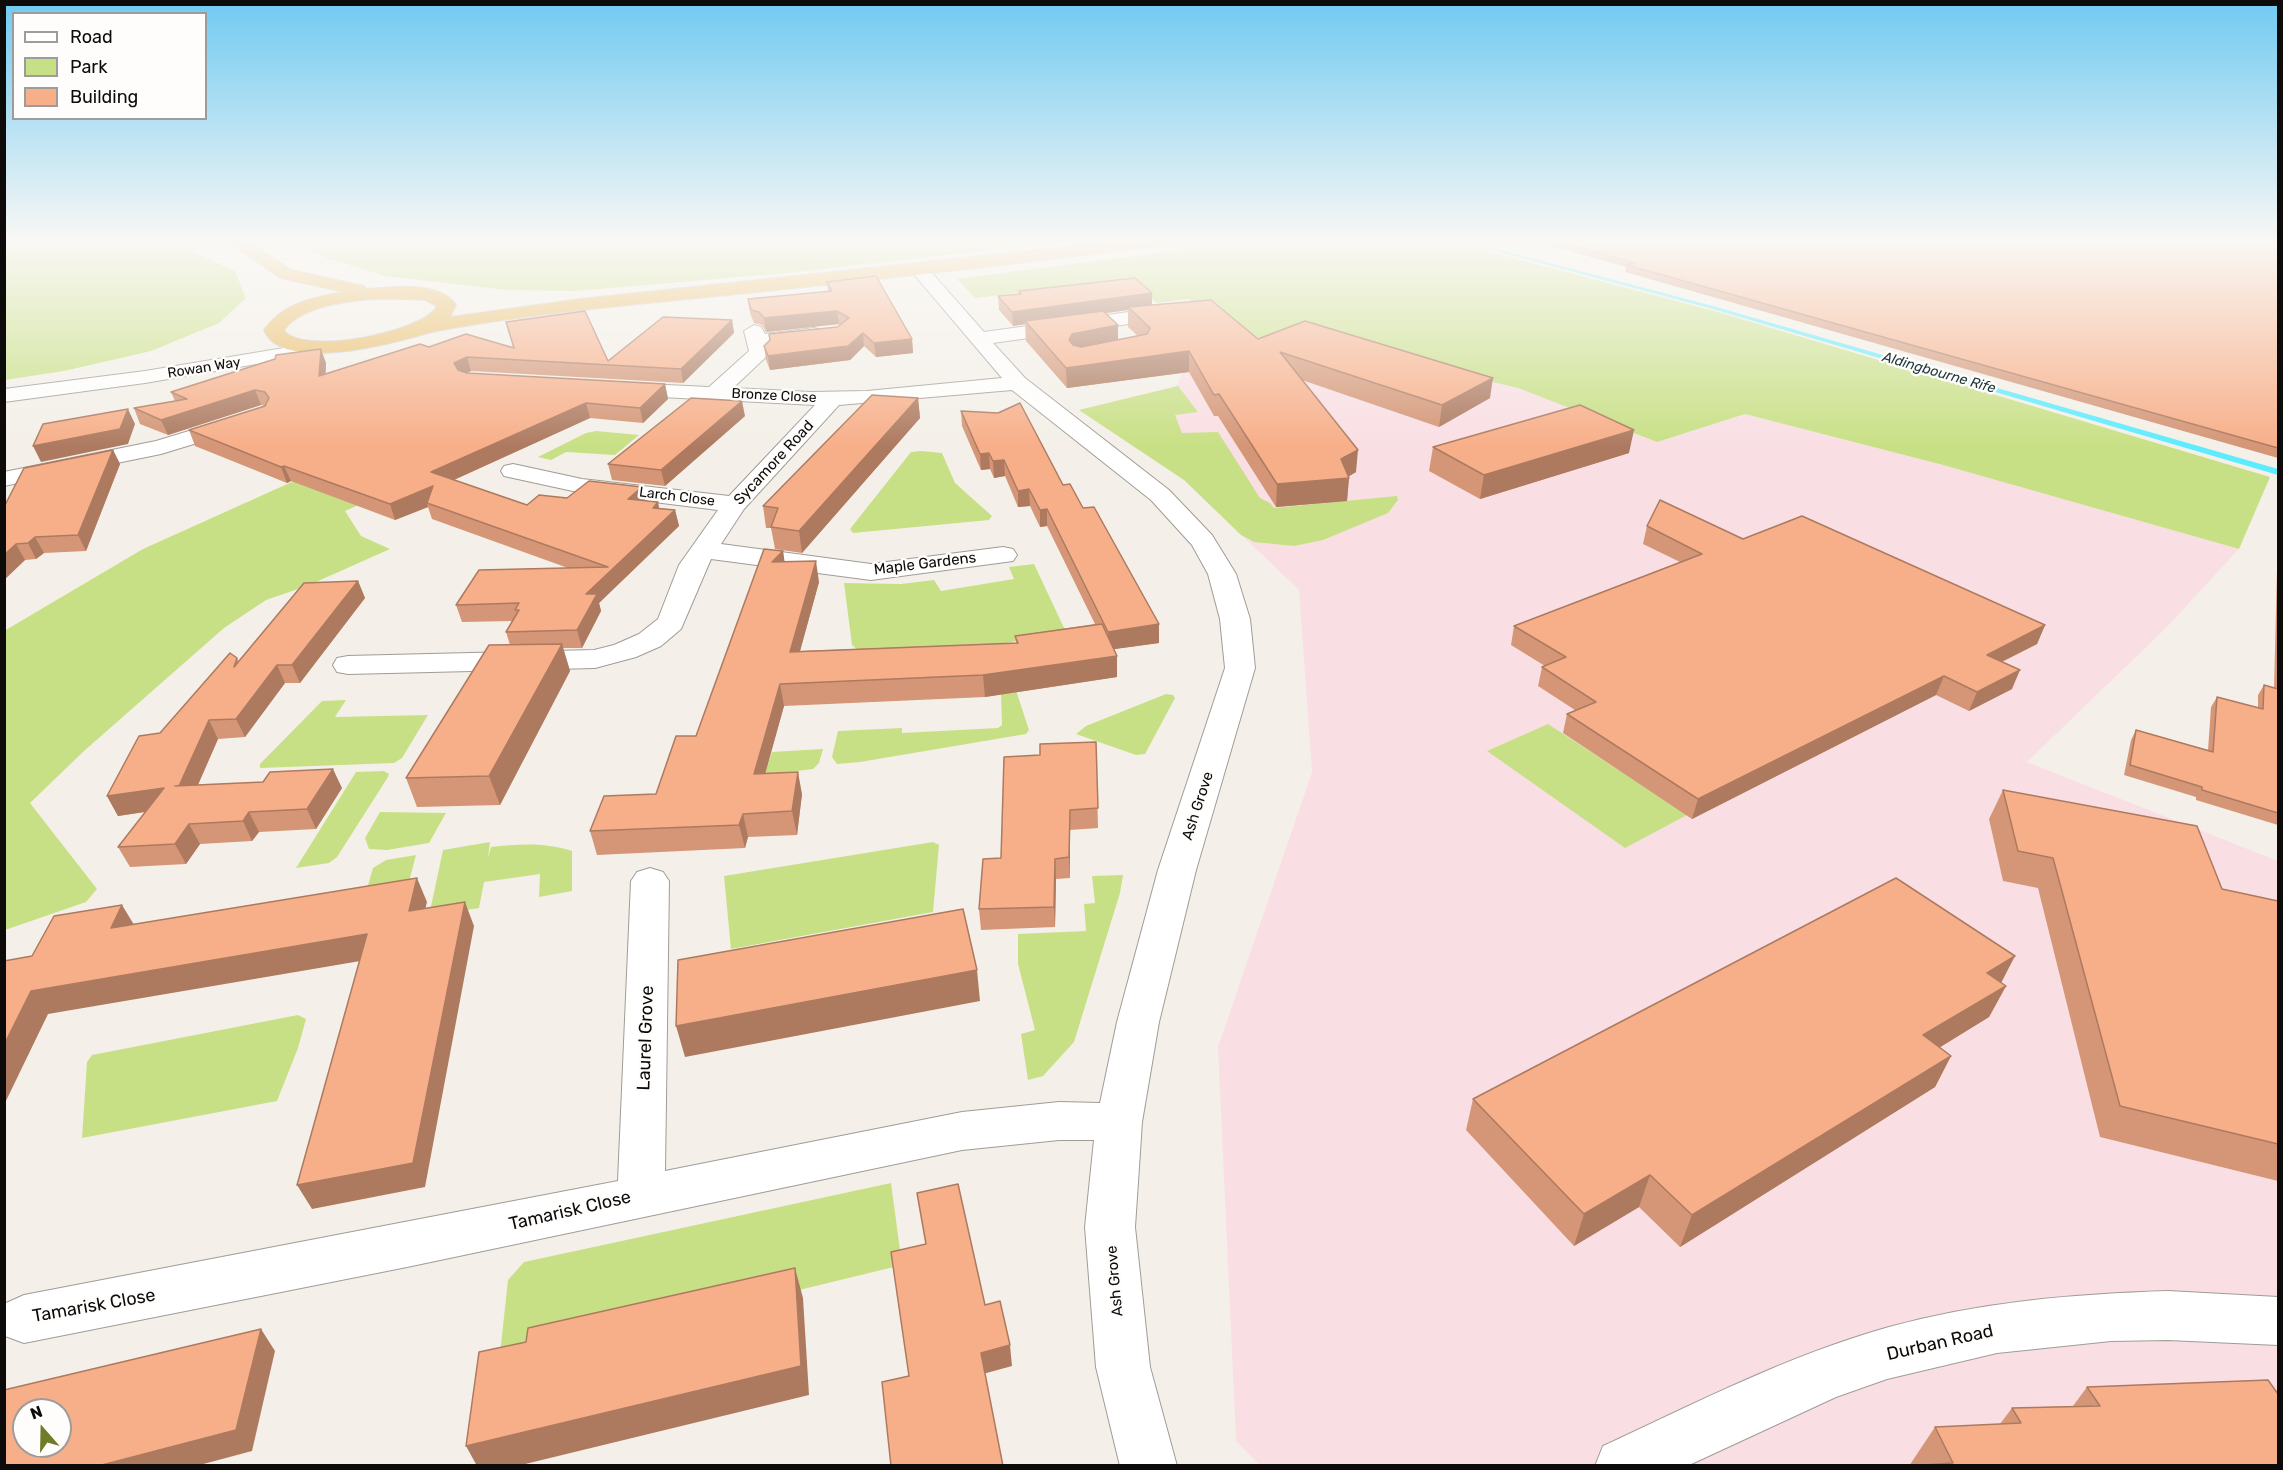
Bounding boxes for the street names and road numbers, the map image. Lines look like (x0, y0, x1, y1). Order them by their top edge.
street label: Rowan Way (166, 354, 242, 382)
street label: Bronze Close (731, 385, 817, 407)
street label: Sycamore Road (730, 417, 818, 509)
street label: Larch Close (638, 484, 716, 510)
street label: Maple Gardens (873, 549, 977, 579)
street label: Ash Grove (1178, 769, 1218, 843)
street label: Laurel Grove (633, 985, 659, 1091)
street label: Tamarisk Close (507, 1186, 633, 1236)
street label: Ash Grove (1103, 1245, 1127, 1317)
street label: Tamarisk Close (31, 1285, 157, 1327)
street label: Durban Road (1885, 1320, 1995, 1366)

